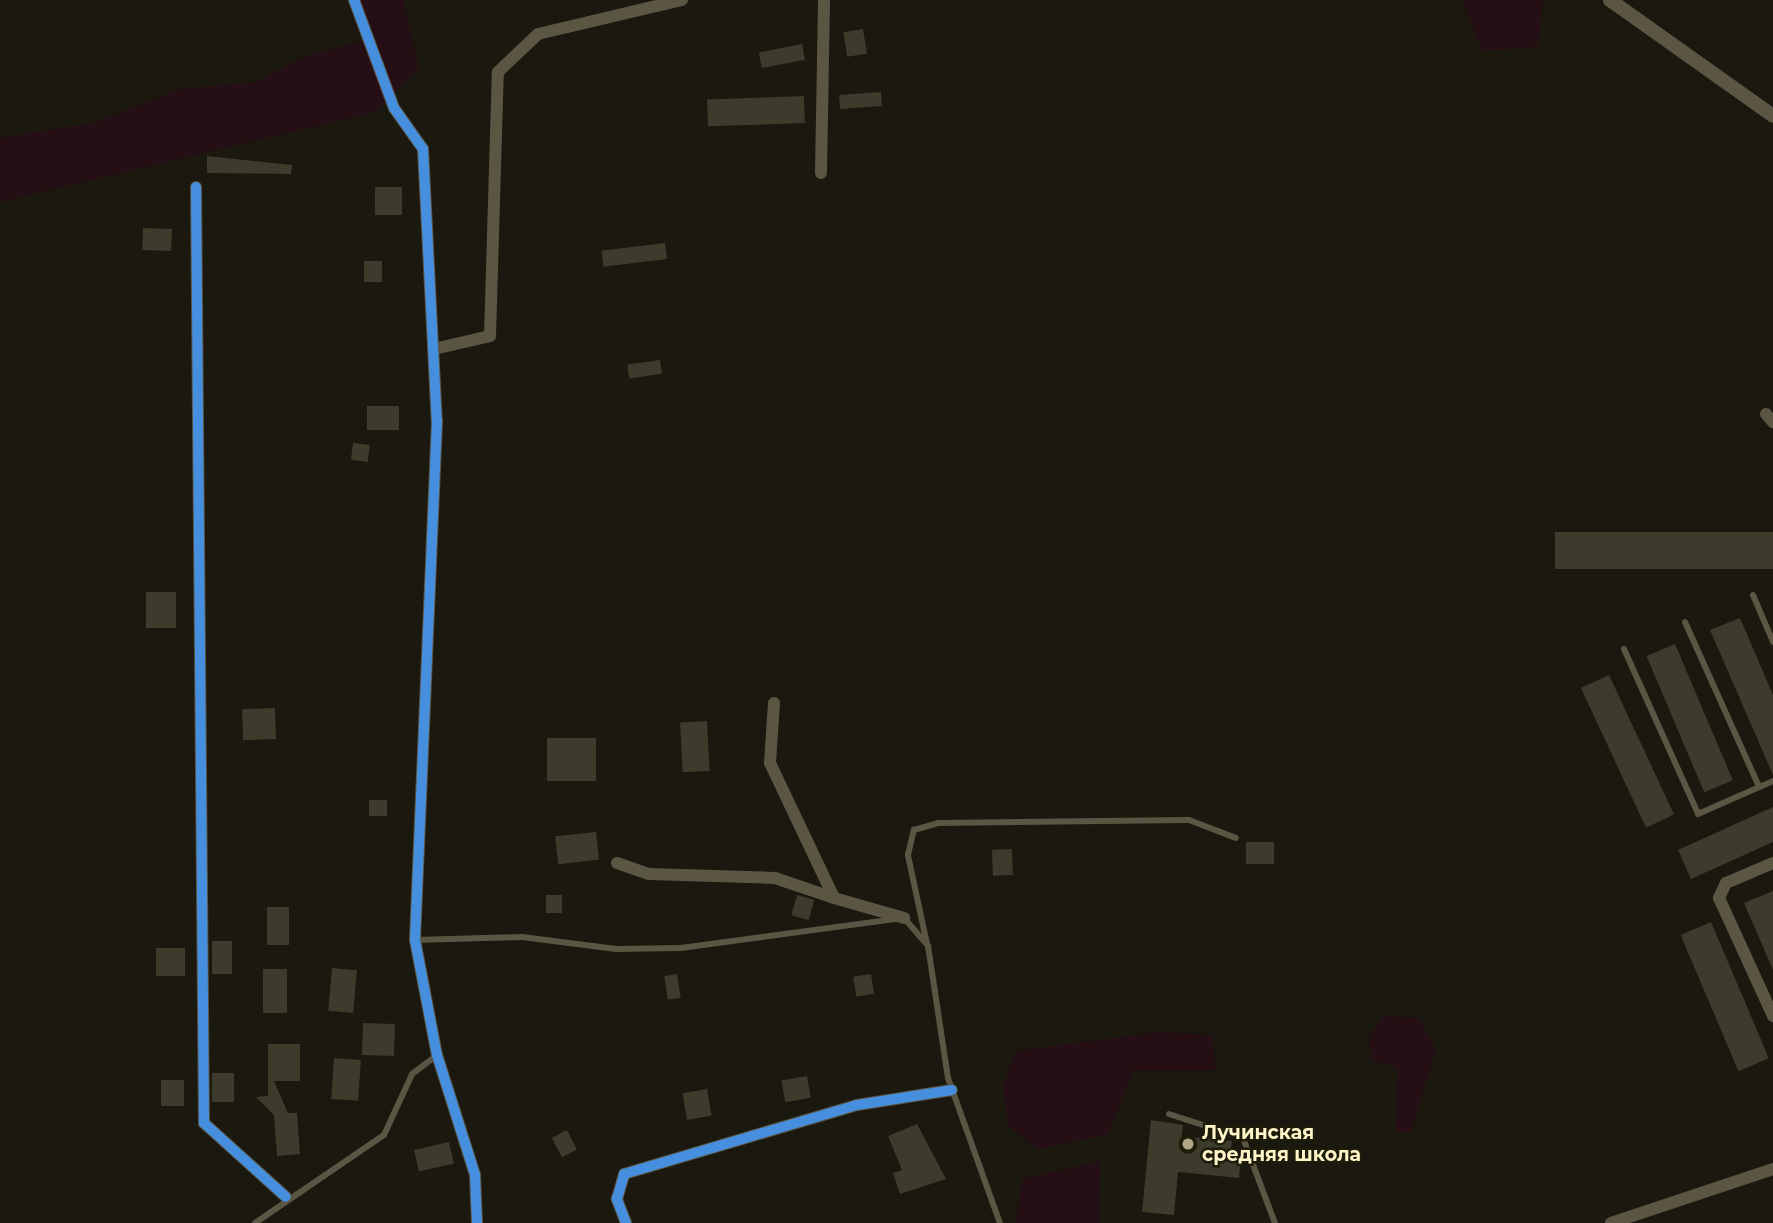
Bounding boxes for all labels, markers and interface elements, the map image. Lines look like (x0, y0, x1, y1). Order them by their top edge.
place label: Лучинская средняя школа (1202, 1122, 1361, 1166)
marker: Лучинская средняя школа (1180, 1136, 1196, 1152)

